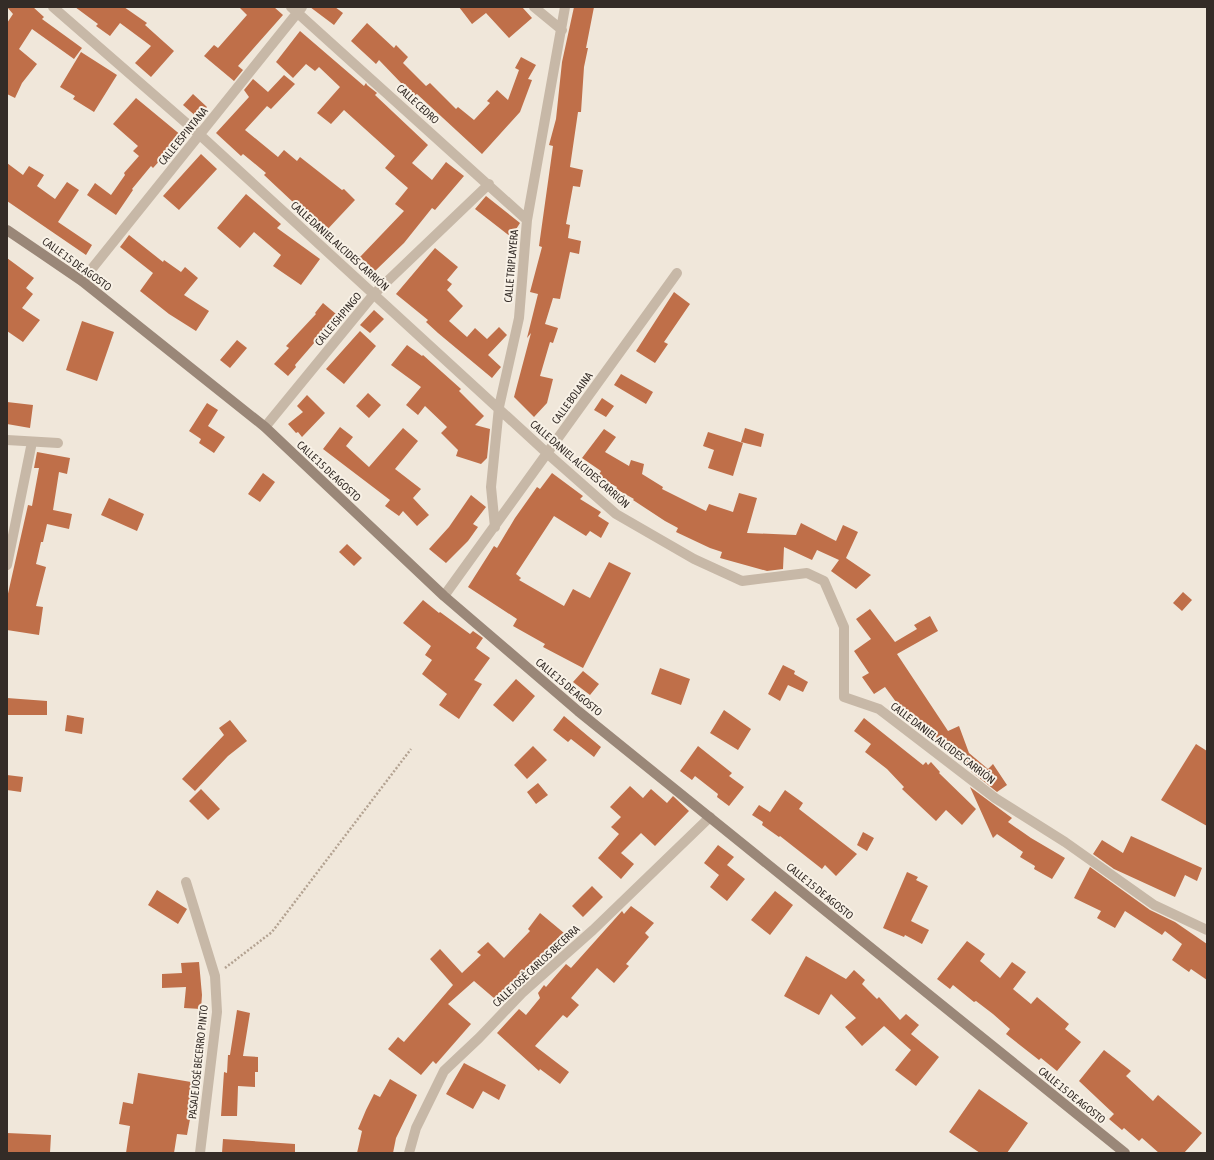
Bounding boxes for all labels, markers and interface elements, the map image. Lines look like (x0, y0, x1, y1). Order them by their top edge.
street label: CALLE CEDRO (394, 82, 442, 126)
street label: CALLE ESPINTANA (156, 104, 210, 167)
street label: CALLE DANIEL ALCIDES CARRIÓN (289, 199, 391, 293)
street label: CALLE TRIPLAYERA (502, 228, 520, 303)
street label: CALLE 15 DE AGOSTO (40, 235, 114, 293)
street label: CALLE ISHPINGO (312, 290, 364, 348)
street label: CALLE BOLAINA (549, 369, 595, 426)
street label: CALLE DANIEL ALCIDES CARRIÓN (528, 418, 632, 510)
street label: CALLE 15 DE AGOSTO (295, 438, 363, 504)
street label: CALLE 15 DE AGOSTO (534, 656, 604, 718)
street label: CALLE DANIEL ALCIDES CARRIÓN (888, 700, 998, 786)
street label: CALLE 15 DE AGOSTO (784, 860, 856, 922)
street label: CALLE JOSÉ CARLOS BECERRA (490, 922, 582, 1009)
street label: PASAJE JOSÉ BECERRO PINTO (186, 1004, 210, 1120)
street label: CALLE 15 DE AGOSTO (1036, 1064, 1108, 1126)

